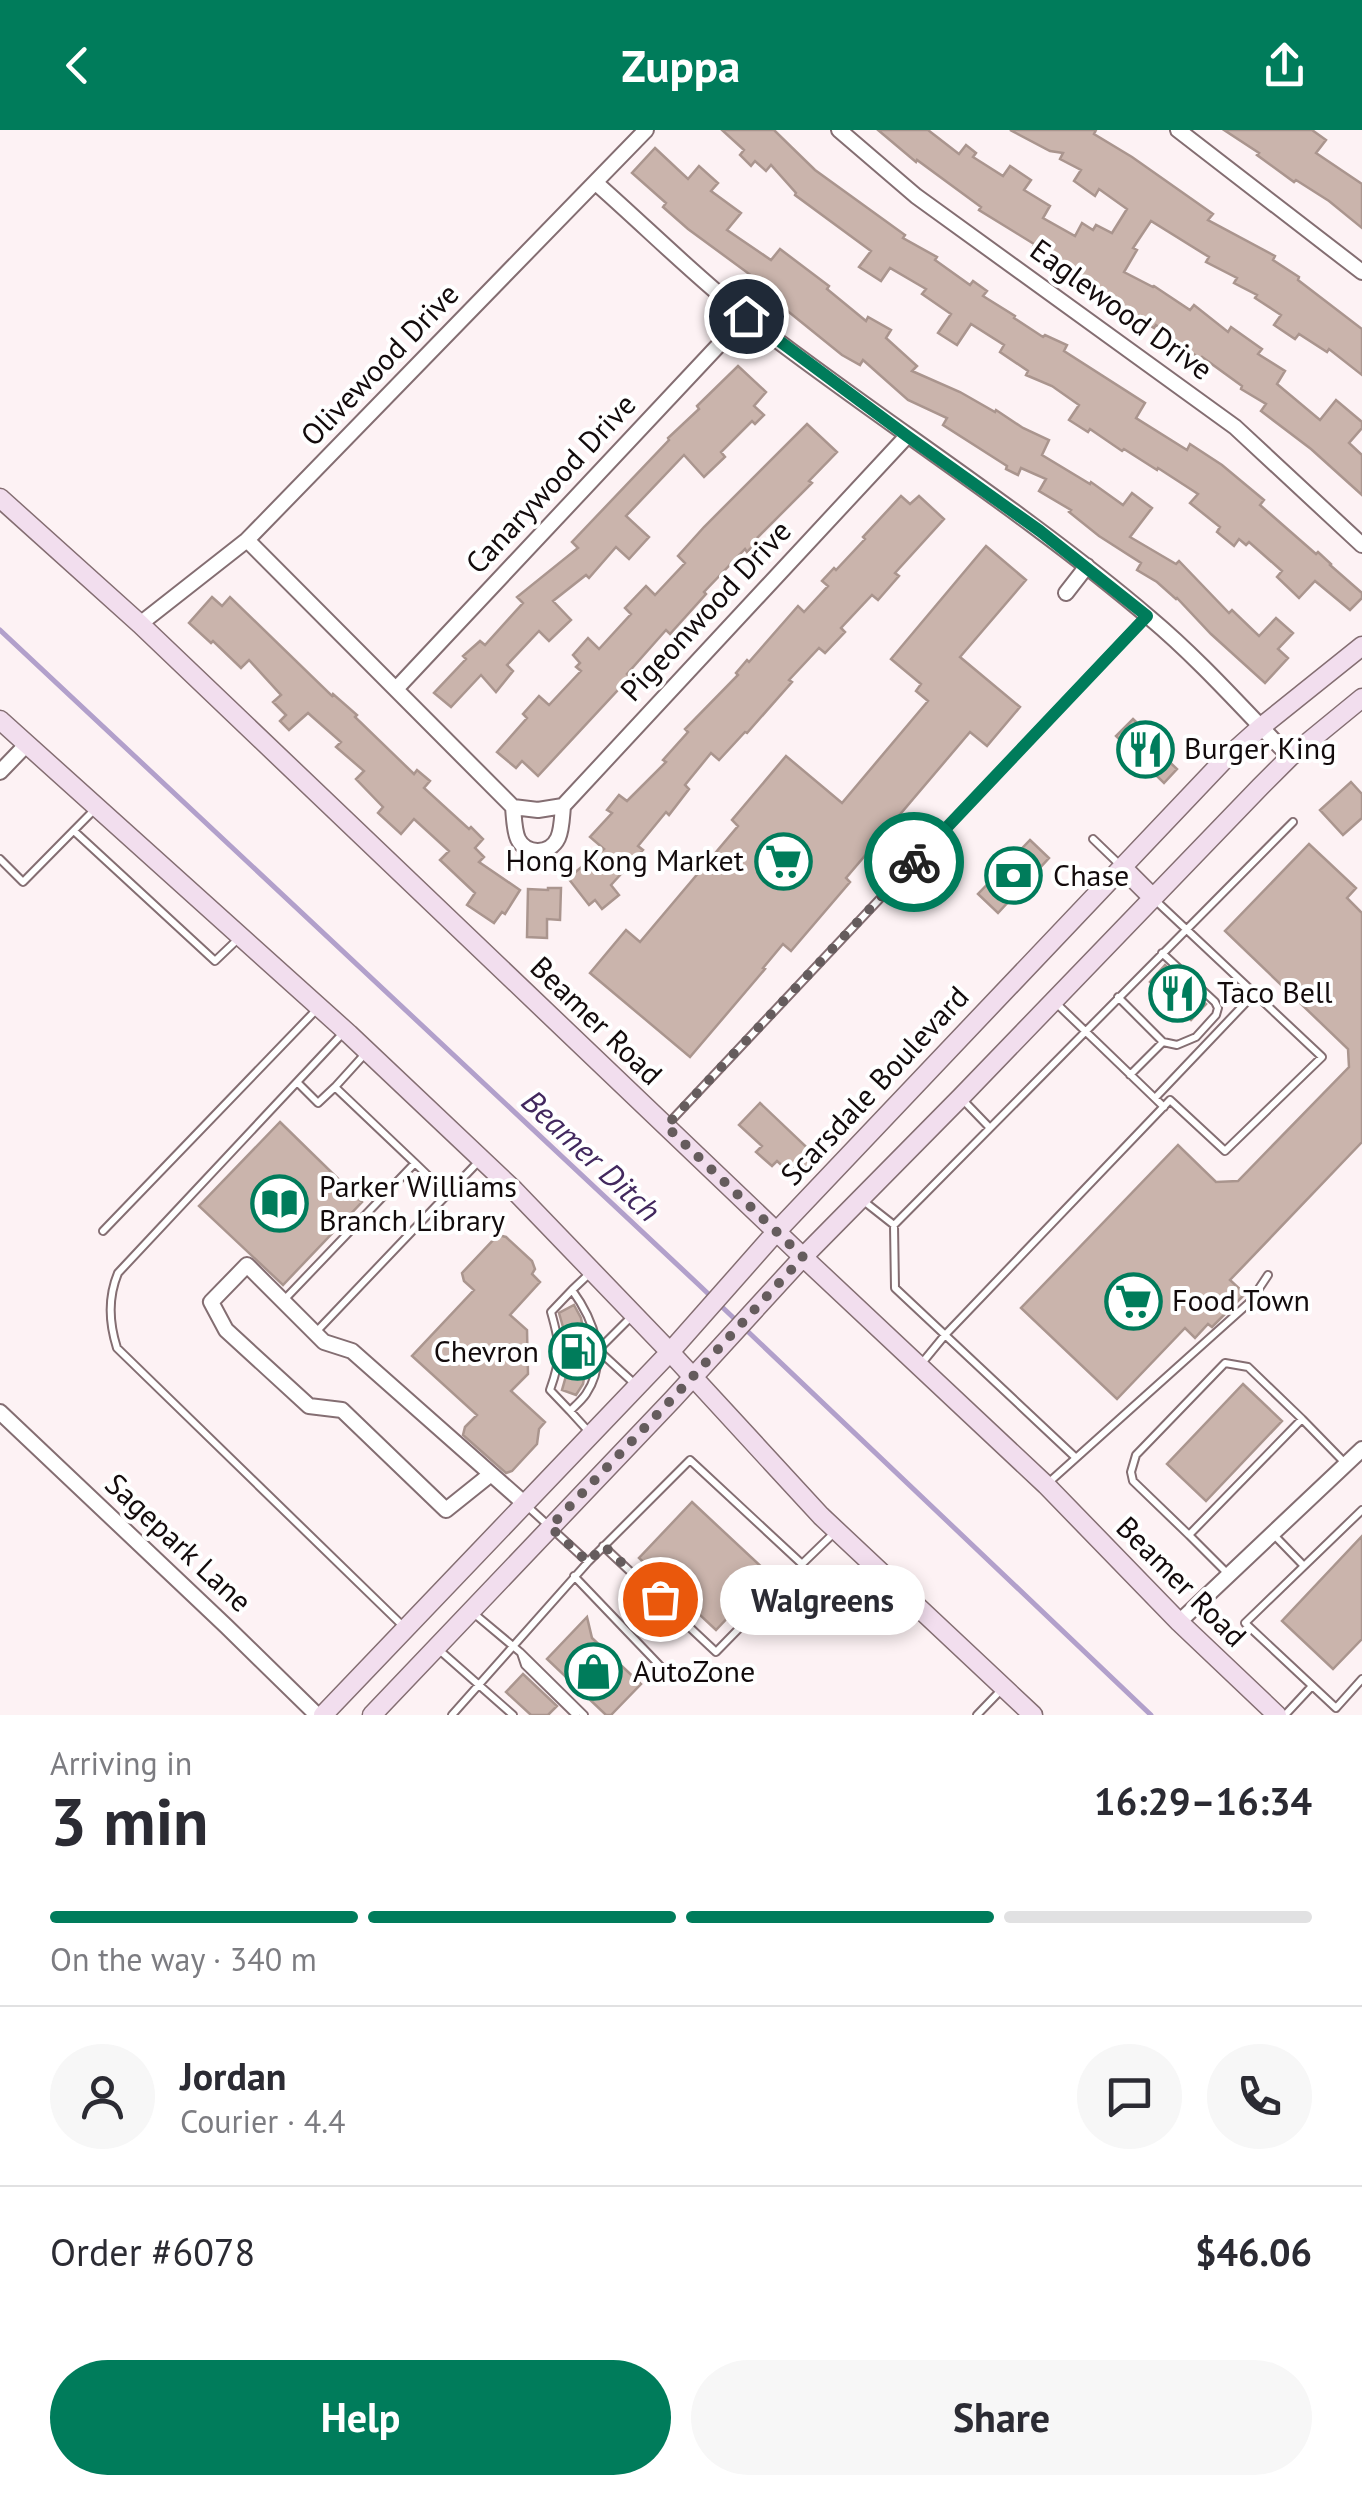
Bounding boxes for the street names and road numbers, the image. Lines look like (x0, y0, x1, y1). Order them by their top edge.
street label: Eaglewood Drive (1023, 230, 1221, 388)
street label: Olivewood Drive (291, 274, 466, 454)
street label: Canarywood Drive (456, 385, 643, 581)
street label: Pigeonwood Drive (611, 511, 799, 709)
street label: Beamer Road (523, 947, 671, 1093)
street label: Scarsdale Boulevard (771, 977, 976, 1193)
street label: Sagepark Lane (98, 1464, 260, 1620)
street label: Beamer Road (1109, 1507, 1256, 1654)

